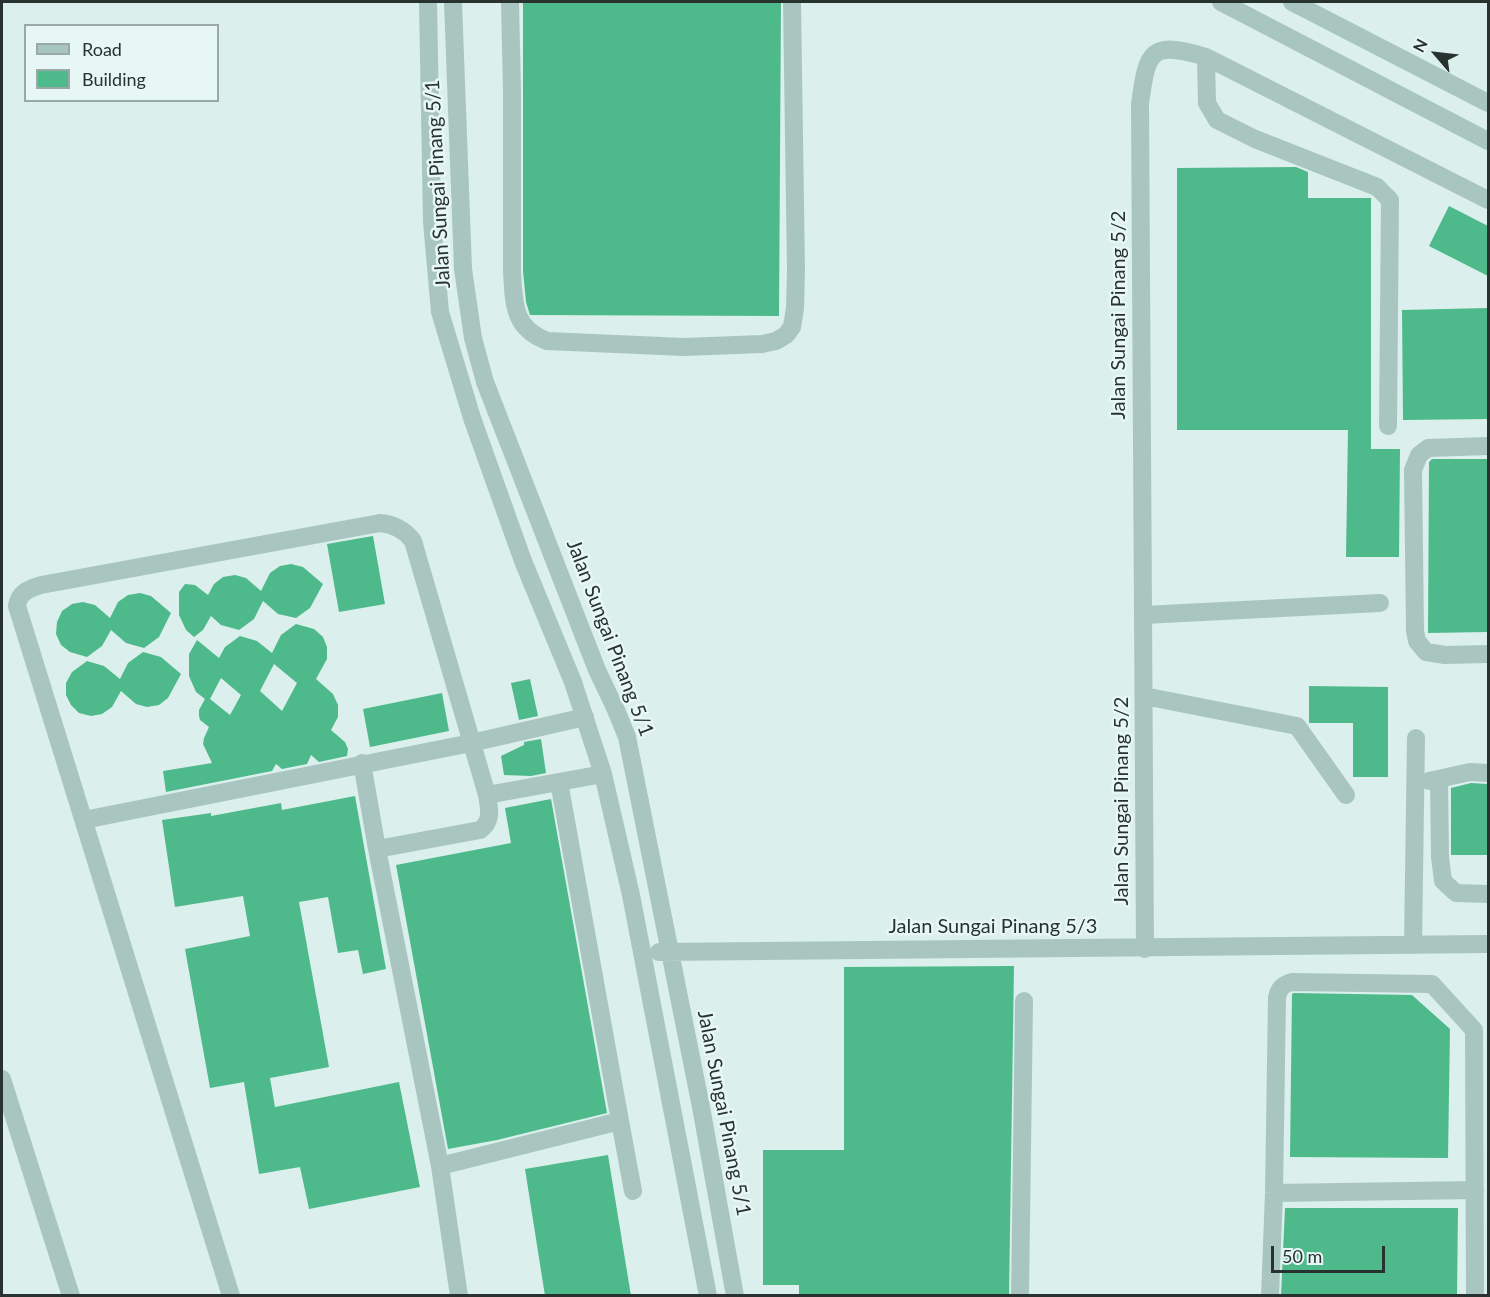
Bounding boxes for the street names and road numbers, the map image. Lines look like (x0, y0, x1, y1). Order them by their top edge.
street label: Jalan Sungai Pinang 5/1 (421, 79, 455, 289)
street label: Jalan Sungai Pinang 5/2 (1107, 211, 1131, 419)
street label: Jalan Sungai Pinang 5/1 (561, 536, 659, 740)
street label: Jalan Sungai Pinang 5/2 (1110, 697, 1134, 905)
street label: Jalan Sungai Pinang 5/3 (889, 915, 1097, 939)
street label: Jalan Sungai Pinang 5/1 (692, 1008, 756, 1218)

